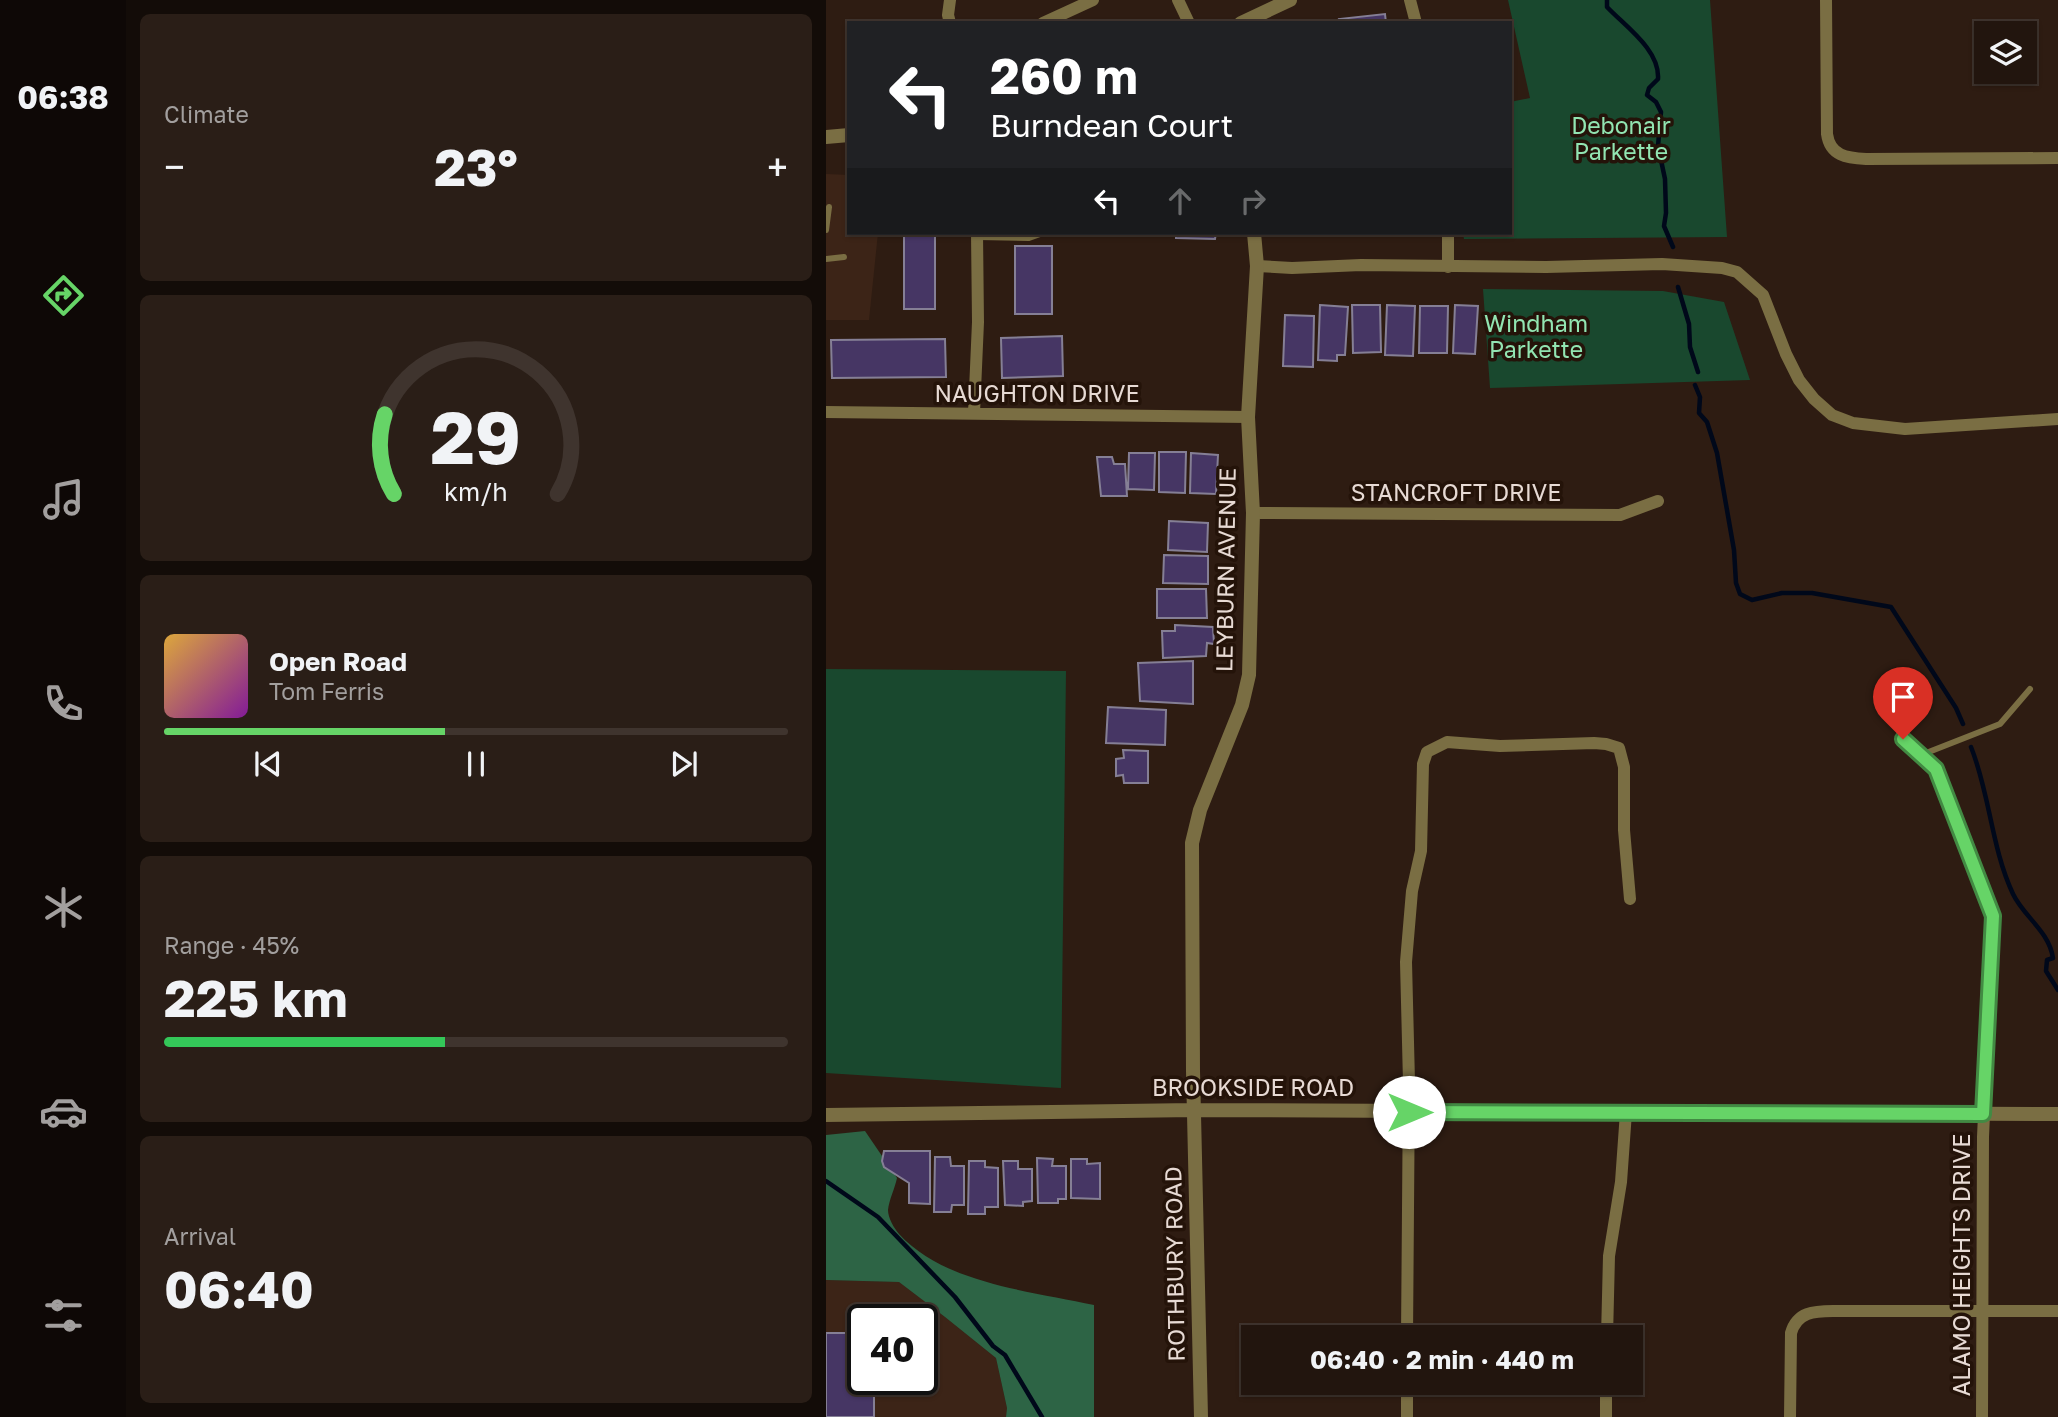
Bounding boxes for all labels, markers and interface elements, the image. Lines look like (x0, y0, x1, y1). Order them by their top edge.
map controls (1974, 21, 2037, 84)
button: layers (1974, 21, 2037, 84)
text: 260 m (990, 46, 1138, 105)
icon: left (875, 49, 966, 140)
text: 06:38 (17, 78, 109, 116)
text: Climate (164, 100, 249, 128)
text: Burndean Court (990, 106, 1233, 144)
park label: Debonair Parkette (1571, 111, 1671, 165)
text: 23° (434, 135, 518, 197)
text: − (164, 144, 185, 189)
text: + (767, 144, 788, 189)
icon: left (1088, 182, 1126, 220)
icon: ahead (1161, 182, 1199, 220)
icon: right (1234, 182, 1272, 220)
icon: directions (39, 271, 88, 320)
park label: Windham Parkette (1484, 309, 1588, 363)
street label: NAUGHTON DRIVE (934, 379, 1140, 407)
text: 29 (431, 393, 521, 480)
street label: LEYBURN AVENUE (1209, 468, 1241, 672)
icon: music (39, 475, 88, 524)
text: km/h (444, 476, 508, 507)
street label: STANCROFT DRIVE (1351, 478, 1561, 506)
text: Open Road (269, 646, 407, 677)
pin (1873, 667, 1933, 739)
text: Tom Ferris (269, 677, 384, 705)
icon: arrive (1884, 678, 1922, 716)
icon: phone (39, 679, 88, 728)
icon: previous (249, 745, 287, 783)
icon: pause (457, 745, 495, 783)
icon: next (665, 745, 703, 783)
icon: climate (39, 883, 88, 932)
text: Range · 45% (164, 931, 299, 959)
text: 225 km (164, 966, 348, 1028)
street label: BROOKSIDE ROAD (1152, 1073, 1354, 1101)
position arrow (1372, 1075, 1446, 1149)
icon: car (39, 1087, 88, 1136)
street label: ALAMO HEIGHTS DRIVE (1947, 1134, 1975, 1396)
street label: ROTHBURY ROAD (1158, 1166, 1190, 1362)
text: Arrival (164, 1222, 236, 1250)
text: 06:40 (164, 1257, 314, 1319)
icon: filters (39, 1291, 88, 1340)
speed limit sign: 40 (847, 1304, 938, 1395)
text: 06:40 · 2 min · 440 m (1310, 1344, 1574, 1375)

